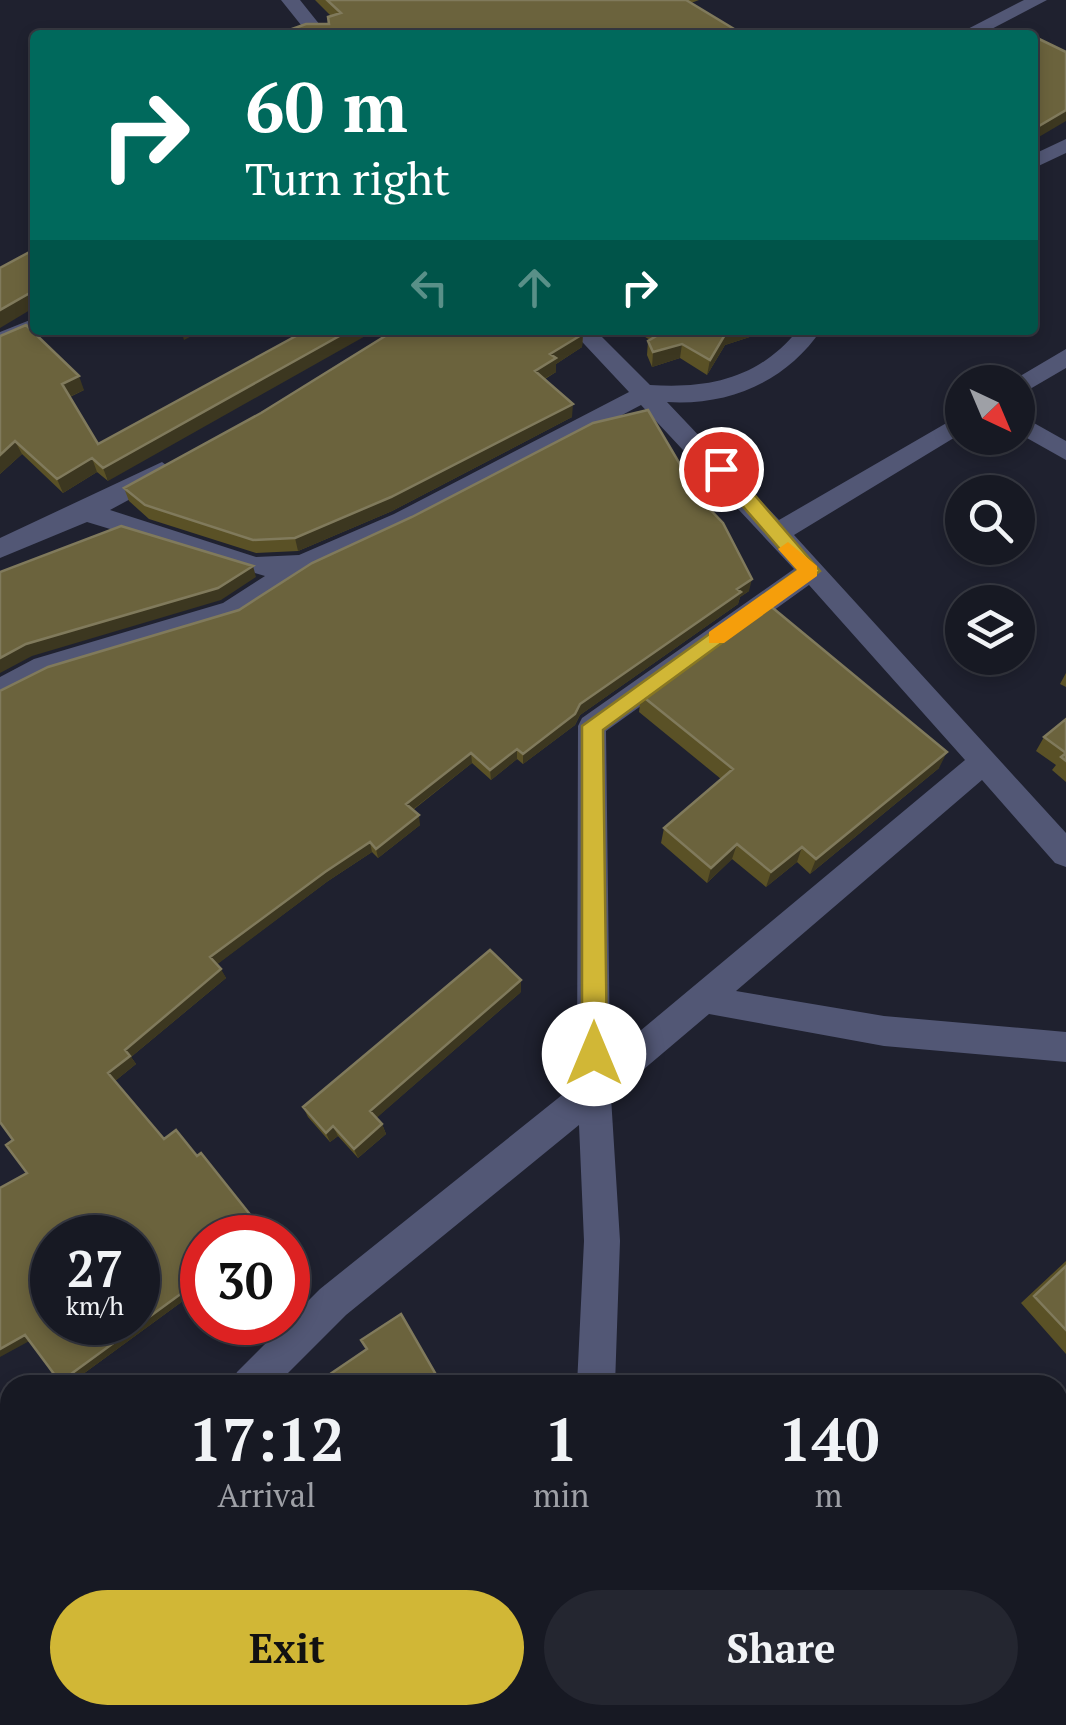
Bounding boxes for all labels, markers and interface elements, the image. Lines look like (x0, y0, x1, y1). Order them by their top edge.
text: 60 m (245, 59, 408, 152)
icon: right (80, 70, 210, 200)
text: Turn right (245, 148, 450, 208)
icon: left (402, 260, 457, 315)
icon: ahead (507, 260, 562, 315)
icon: right (612, 260, 667, 315)
north arrow (945, 365, 1035, 455)
map controls (945, 365, 1035, 675)
pin (679, 427, 764, 512)
icon: arrive (694, 442, 749, 497)
button: search (945, 475, 1035, 565)
button: layers (945, 585, 1035, 675)
position arrow (542, 1002, 646, 1106)
speed limit sign: 30 (180, 1215, 310, 1345)
text: 27 (67, 1235, 123, 1301)
text: km/h (66, 1289, 124, 1322)
text: 17:12 (188, 1399, 345, 1478)
text: 1 (544, 1399, 578, 1478)
text: 140 (778, 1399, 880, 1478)
text: Arrival (218, 1474, 316, 1516)
text: min (533, 1474, 589, 1516)
text: m (815, 1474, 842, 1516)
button: Exit (50, 1590, 524, 1705)
button: Share (544, 1590, 1018, 1705)

